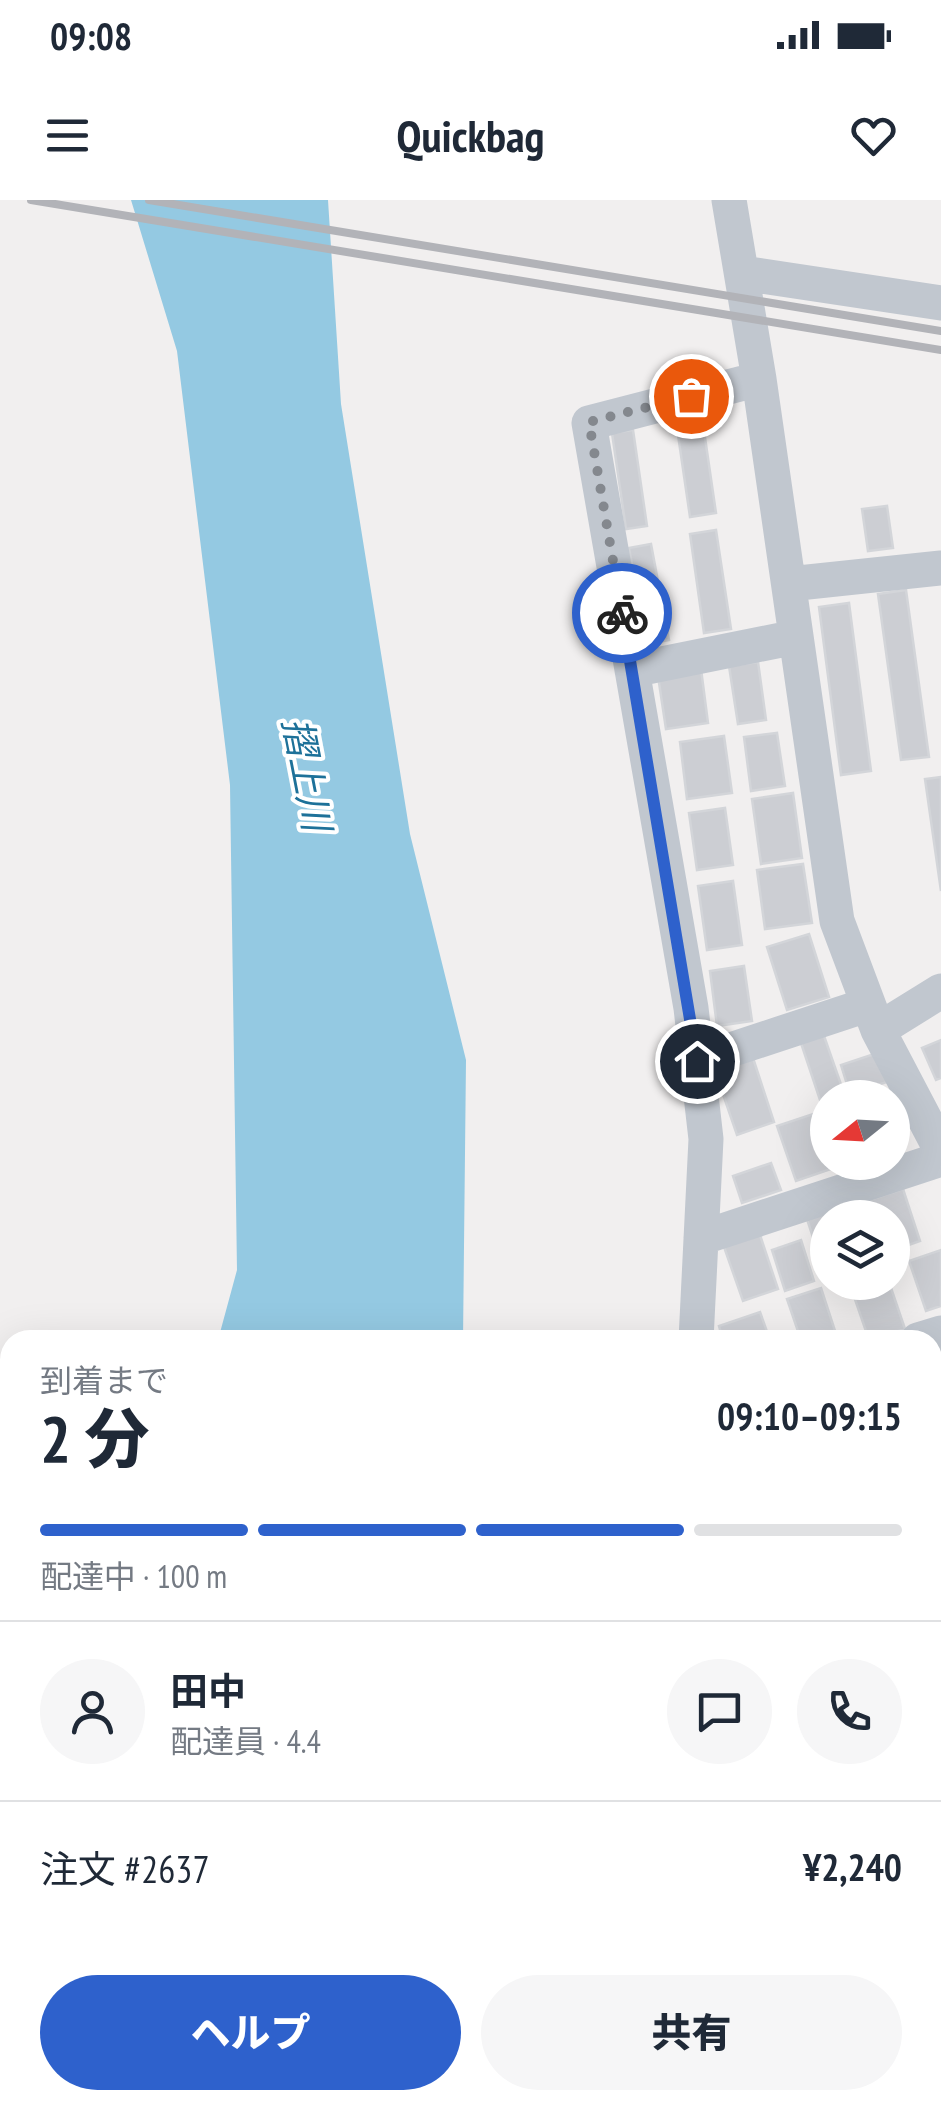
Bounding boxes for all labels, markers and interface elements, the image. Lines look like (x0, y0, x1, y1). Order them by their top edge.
text: 09:08 (50, 11, 132, 60)
text: Quickbag (397, 106, 544, 164)
icon: menu (40, 108, 95, 163)
icon: heart (846, 108, 901, 163)
pin (649, 354, 734, 439)
icon: bag (664, 369, 719, 424)
courier (572, 563, 672, 663)
icon: bike (595, 586, 650, 641)
water label: 摺上川 (273, 713, 344, 839)
pin (655, 1019, 740, 1104)
icon: home (670, 1034, 725, 1089)
north arrow (810, 1080, 910, 1180)
map controls (810, 1080, 910, 1300)
button: layers (810, 1200, 910, 1300)
text: 到着まで (40, 1359, 168, 1401)
text: 09:10–09:15 (717, 1391, 902, 1440)
text: 2 分 (40, 1396, 149, 1480)
text: 配達中 · 100 m (40, 1555, 227, 1597)
button: person (40, 1659, 145, 1764)
button: chat (667, 1659, 772, 1764)
button: phone (797, 1659, 902, 1764)
text: 田中 (170, 1666, 246, 1715)
text: 配達員 · 4.4 (170, 1720, 321, 1762)
text: ¥2,240 (803, 1842, 902, 1891)
text: 注文 #2637 (40, 1844, 210, 1893)
button: ヘルプ (40, 1975, 461, 2090)
button: 共有 (481, 1975, 902, 2090)

